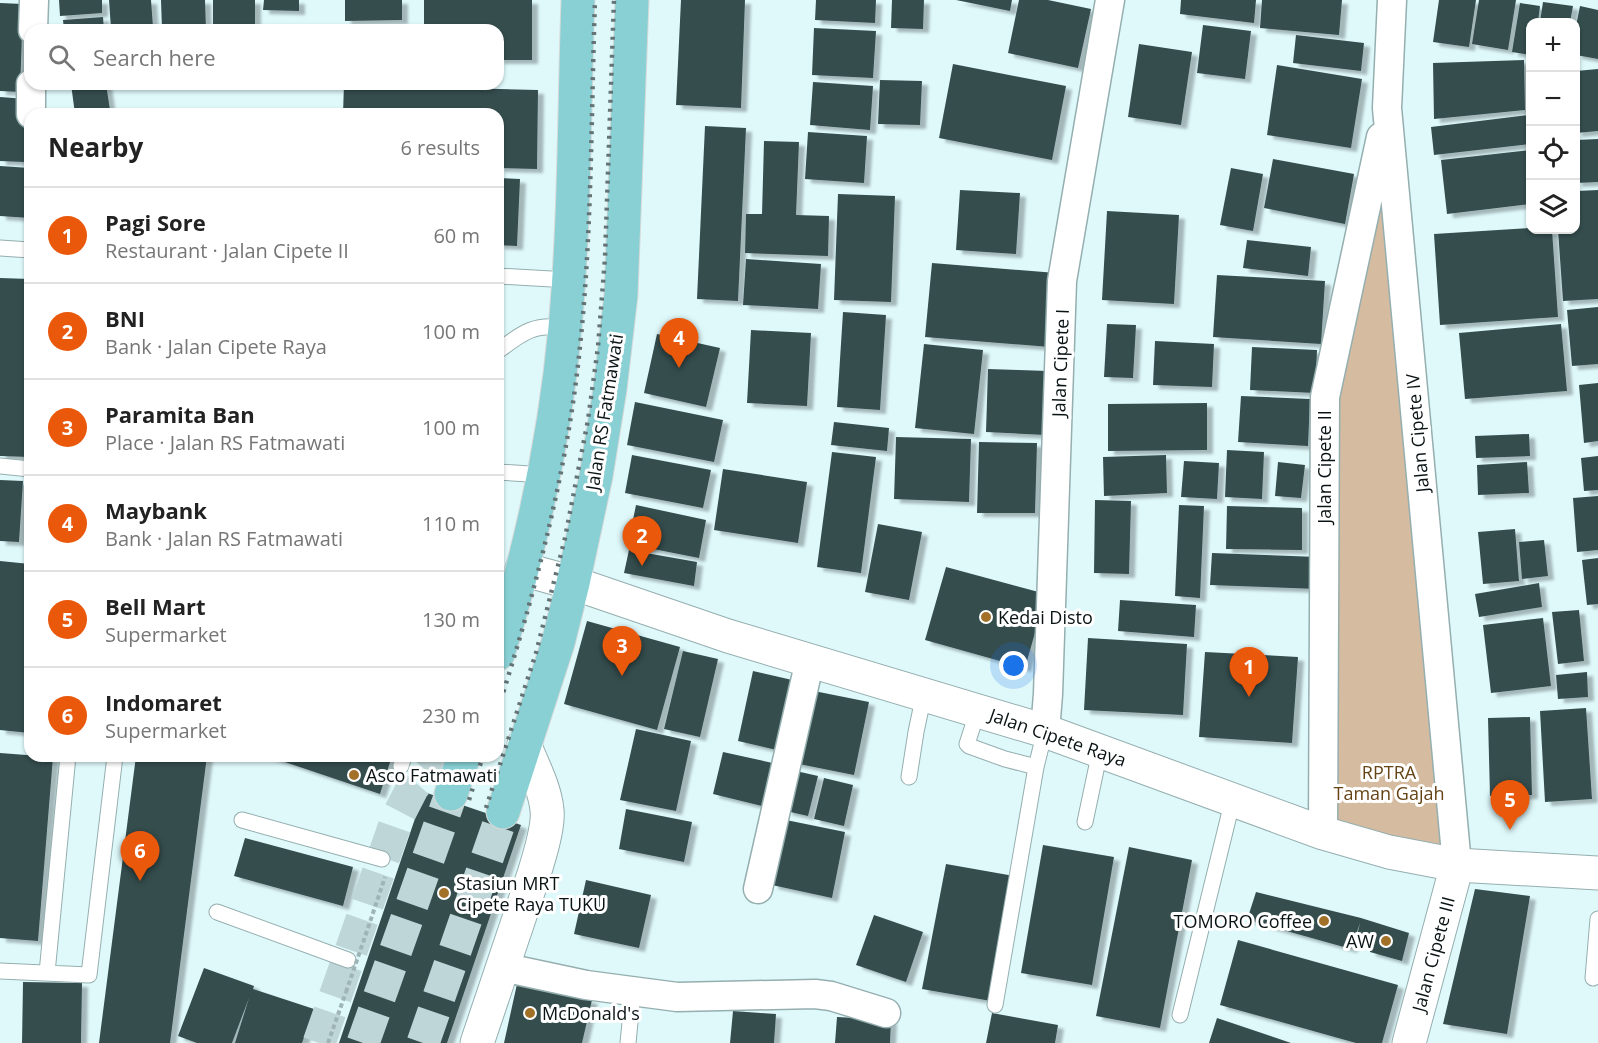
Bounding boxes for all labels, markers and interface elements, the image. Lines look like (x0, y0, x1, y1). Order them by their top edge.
map controls (1526, 18, 1580, 234)
button: + (1526, 18, 1580, 72)
search box (24, 24, 504, 90)
icon: search (45, 41, 78, 74)
text: Search here (93, 42, 216, 72)
button: − (1526, 72, 1580, 126)
button: locate (1526, 126, 1580, 180)
text: Nearby (48, 129, 143, 165)
text: 6 results (400, 134, 480, 161)
button: layers (1526, 180, 1580, 234)
text: Pagi Sore (105, 207, 206, 237)
text: 1 (62, 222, 73, 249)
text: 60 m (433, 222, 480, 249)
text: Restaurant · Jalan Cipete II (105, 237, 349, 264)
text: BNI (105, 303, 145, 333)
street label: Jalan Cipete I (1046, 308, 1074, 420)
text: 2 (62, 318, 73, 345)
text: 100 m (422, 318, 480, 345)
pin: 4 (660, 318, 698, 368)
street label: Jalan RS Fatmawati (579, 332, 628, 494)
text: Bank · Jalan Cipete Raya (105, 333, 327, 360)
street label: Jalan Cipete IV (1400, 372, 1434, 495)
text: Paramita Ban (105, 399, 255, 429)
street label: Jalan Cipete II (1312, 410, 1336, 526)
text: 3 (62, 414, 73, 441)
text: 100 m (422, 414, 480, 441)
text: Place · Jalan RS Fatmawati (105, 429, 345, 456)
text: Maybank (105, 495, 207, 525)
text: 4 (62, 510, 73, 537)
text: 110 m (422, 510, 480, 537)
pin: 2 (622, 516, 662, 566)
text: Bank · Jalan RS Fatmawati (105, 525, 343, 552)
text: Bell Mart (105, 591, 206, 621)
place label: Kedai Disto (998, 605, 1093, 629)
text: 5 (62, 606, 73, 633)
text: 130 m (422, 606, 480, 633)
marker: Kedai Disto (979, 610, 993, 624)
text: Supermarket (105, 621, 227, 648)
pin: 3 (602, 626, 642, 676)
pin: 1 (1230, 648, 1268, 697)
your location (999, 651, 1028, 680)
text: Indomaret (105, 687, 222, 717)
text: 6 (62, 702, 73, 729)
text: 230 m (422, 702, 480, 729)
street label: Jalan Cipete Raya (984, 702, 1130, 772)
text: Supermarket (105, 717, 227, 744)
park label: RPTRA Taman Gajah (1334, 760, 1444, 805)
place label: Asco Fatmawati (366, 763, 497, 787)
marker: Asco Fatmawati (347, 768, 361, 782)
pin: 5 (1490, 780, 1530, 830)
pin: 6 (120, 832, 160, 881)
place label: Stasiun MRT Cipete Raya TUKU (456, 871, 606, 916)
marker: Stasiun MRT Cipete Raya TUKU (437, 886, 451, 900)
street label: Jalan Cipete III (1406, 894, 1460, 1016)
place label: TOMORO Coffee (1174, 909, 1312, 933)
marker: TOMORO Coffee (1317, 914, 1331, 928)
place label: AW (1346, 929, 1374, 953)
marker: AW (1379, 934, 1393, 948)
place label: McDonald's (542, 1001, 640, 1025)
marker: McDonald's (523, 1006, 537, 1020)

